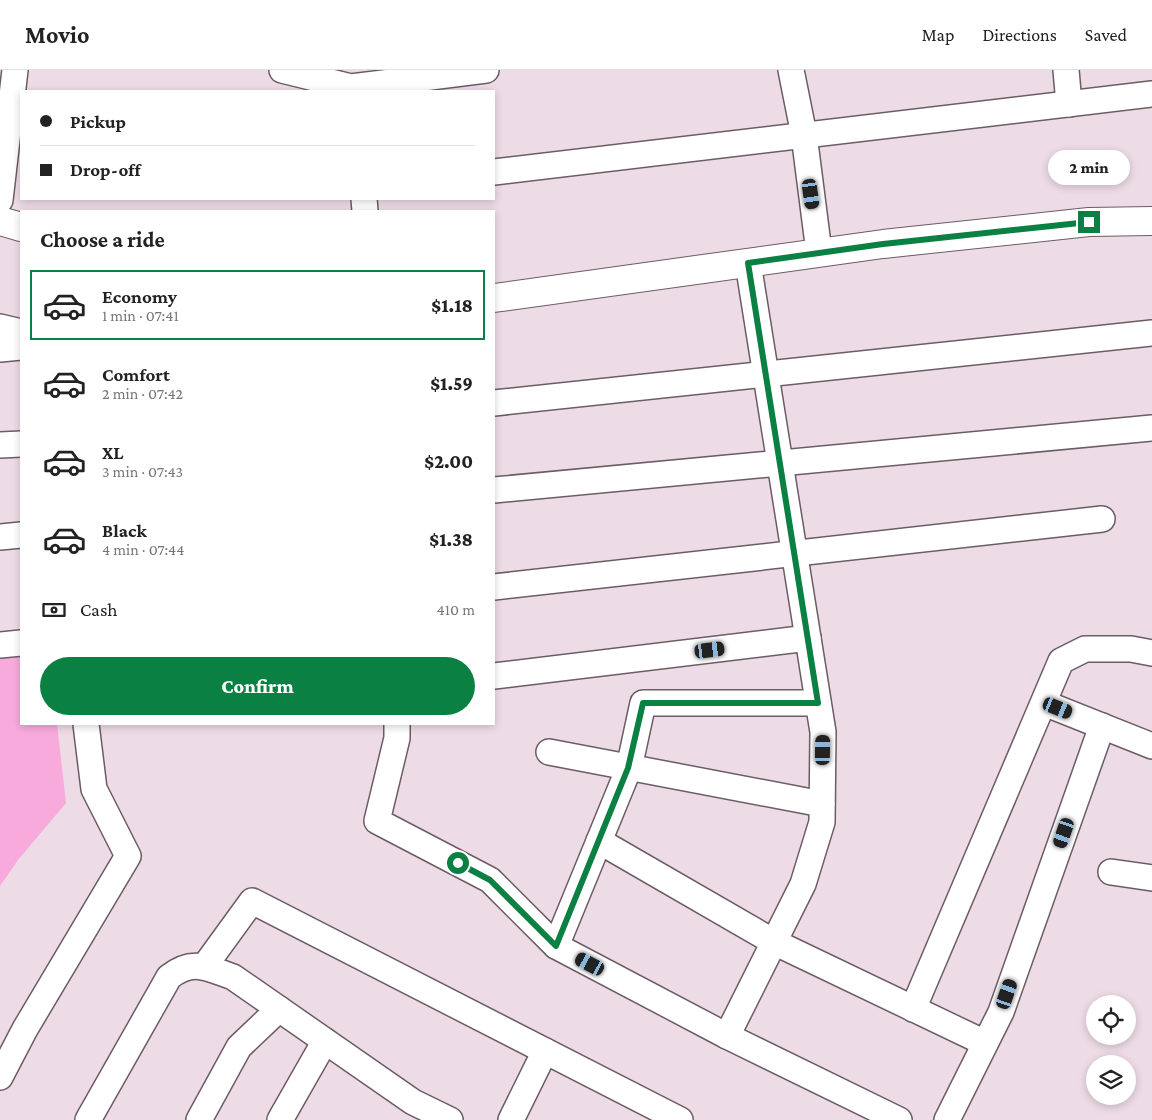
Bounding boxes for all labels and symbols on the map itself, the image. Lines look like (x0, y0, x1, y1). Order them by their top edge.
callout: 2 min (1048, 150, 1130, 184)
car (801, 178, 820, 210)
route end (1078, 211, 1100, 233)
car (694, 641, 725, 659)
car (1041, 695, 1074, 721)
car (815, 735, 830, 765)
car (1052, 816, 1075, 850)
route start (447, 852, 469, 874)
car (573, 950, 606, 978)
car (995, 977, 1018, 1011)

